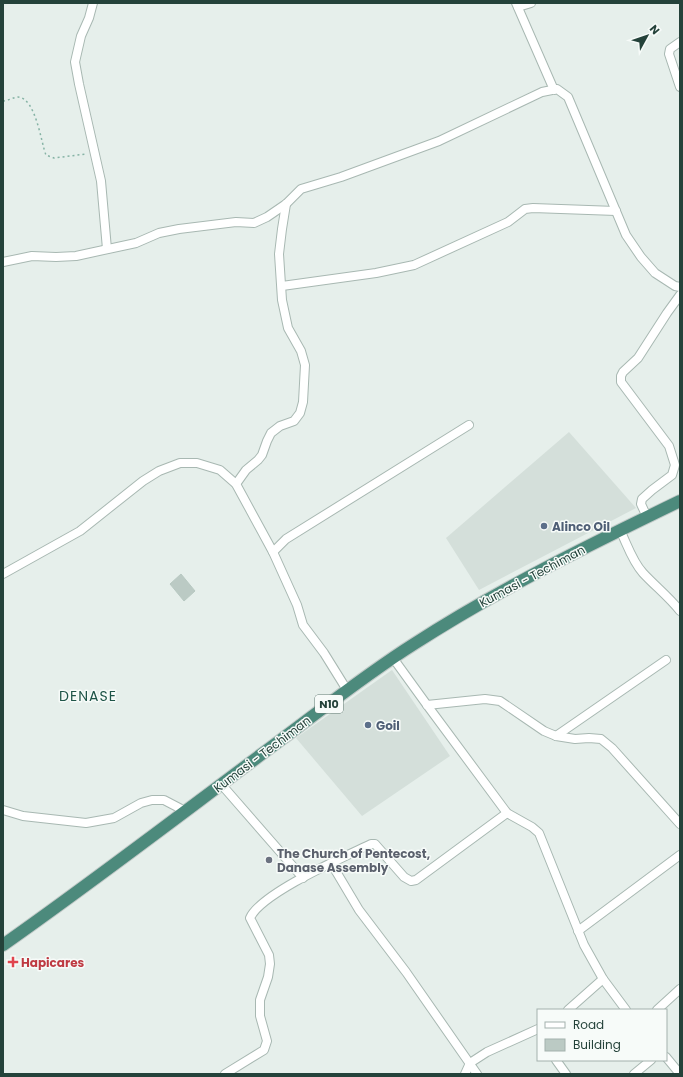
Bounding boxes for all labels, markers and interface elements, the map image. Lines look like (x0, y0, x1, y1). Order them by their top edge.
north arrow (627, 16, 667, 56)
text: N (646, 21, 663, 38)
place label: Alinco Oil (552, 518, 610, 535)
marker: Alinco Oil (539, 521, 549, 531)
street label: Kumasi - Techiman (476, 541, 588, 611)
district label: DENASE (59, 686, 117, 706)
road number: N10 (315, 695, 343, 713)
street label: Kumasi - Techiman (210, 712, 314, 796)
place label: Goil (376, 717, 400, 734)
marker: Goil (363, 720, 373, 730)
place label: The Church of Pentecost, Danase Assembly (277, 845, 430, 876)
marker: The Church of Pentecost, Danase Assembly (264, 855, 274, 865)
place label: Hapicares (21, 954, 85, 971)
marker: Hapicares (8, 957, 18, 967)
legend (537, 1009, 667, 1061)
text: Road (573, 1016, 604, 1033)
text: Building (573, 1036, 621, 1053)

